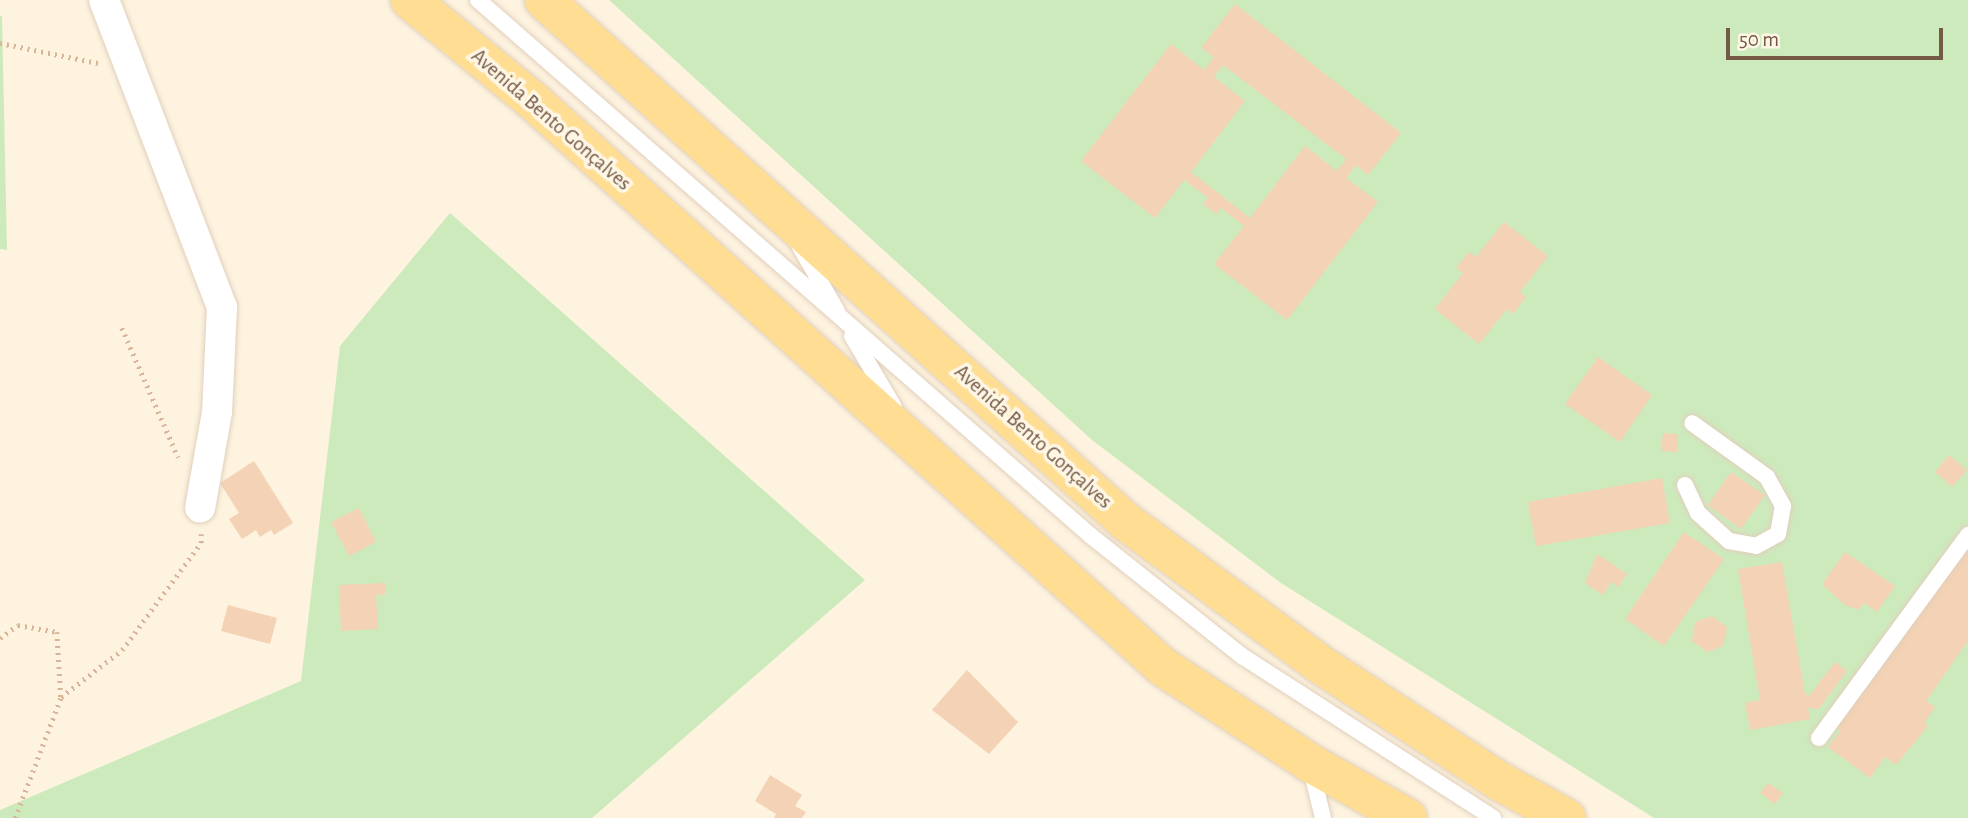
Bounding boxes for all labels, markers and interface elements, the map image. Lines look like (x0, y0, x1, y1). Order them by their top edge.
scale bar (1730, 14, 1947, 58)
text: 50 m (1739, 29, 1779, 50)
street label: Avenida Bento Gonçalves (466, 44, 636, 196)
street label: Avenida Bento Gonçalves (949, 360, 1117, 514)

